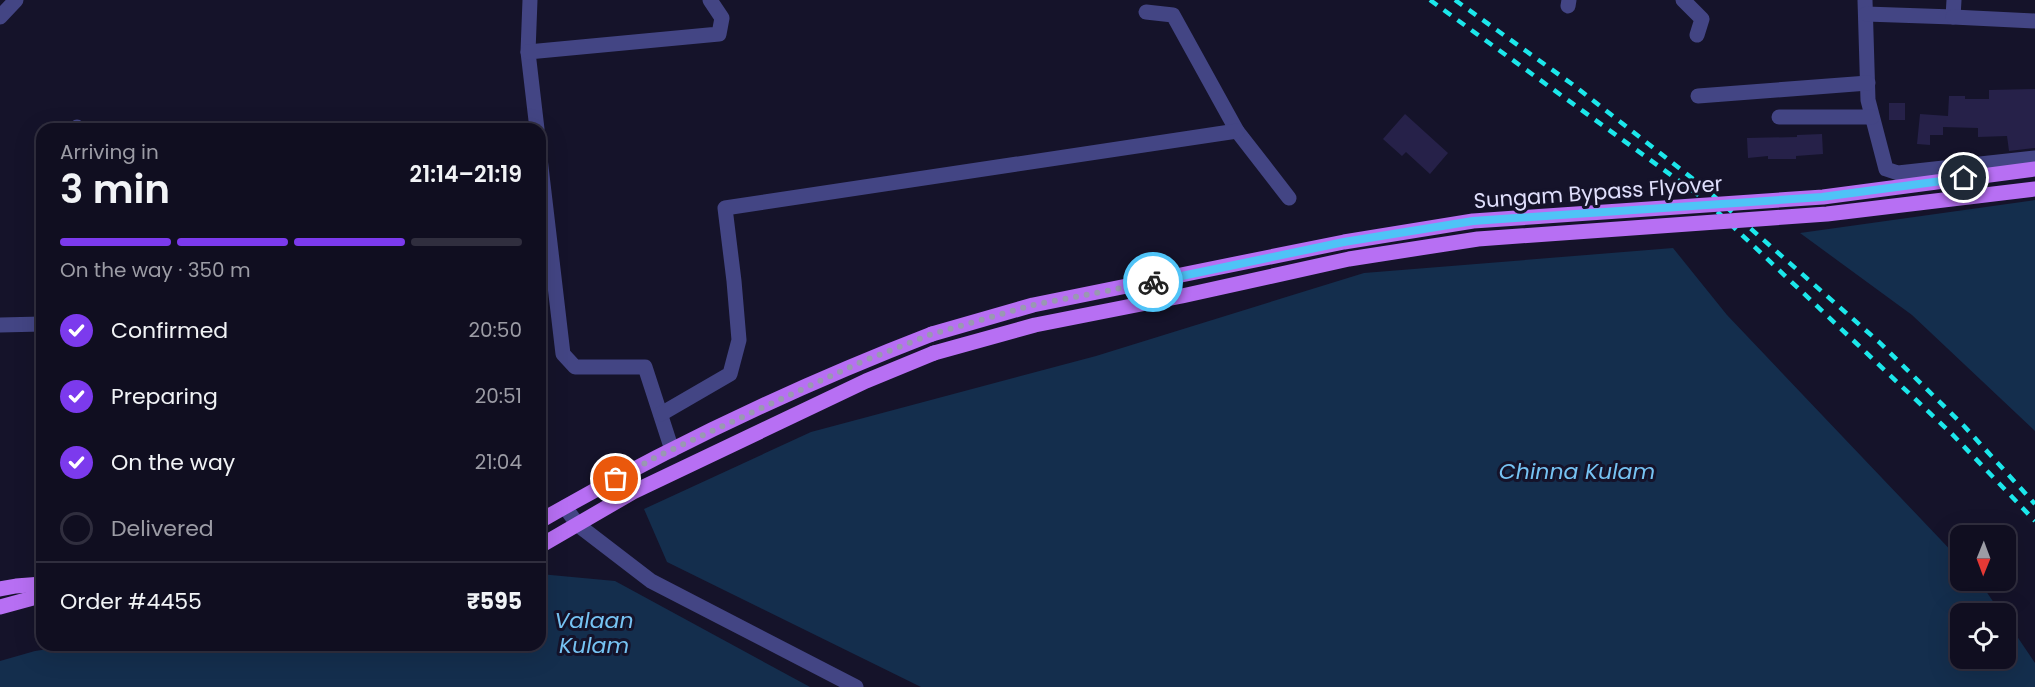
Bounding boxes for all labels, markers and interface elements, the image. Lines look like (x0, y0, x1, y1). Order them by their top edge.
text: Arriving in (60, 138, 159, 166)
pin (1938, 152, 1989, 203)
text: 21:14–21:19 (410, 159, 522, 190)
icon: home (1947, 161, 1980, 194)
text: 3 min (60, 162, 170, 217)
street label: Sungam Bypass Flyover (1473, 169, 1723, 215)
courier (1123, 252, 1183, 312)
text: On the way · 350 m (60, 256, 251, 284)
icon: bike (1137, 266, 1170, 299)
icon: check (60, 314, 93, 347)
text: Confirmed (111, 315, 228, 346)
text: 20:50 (469, 316, 522, 344)
icon: check (60, 380, 93, 413)
text: Preparing (111, 381, 218, 412)
text: 20:51 (475, 382, 522, 410)
icon: check (60, 446, 93, 479)
text: On the way (111, 447, 235, 478)
text: 21:04 (475, 448, 522, 476)
pin (590, 453, 641, 504)
water label: Chinna Kulam (1499, 456, 1655, 487)
icon: bag (599, 462, 632, 495)
text: Delivered (111, 513, 214, 544)
north arrow (1950, 525, 2016, 591)
map controls (1950, 525, 2016, 669)
text: Order #4455 (60, 586, 202, 617)
text: ₹595 (467, 586, 522, 617)
button: locate (1950, 603, 2016, 669)
water label: Valaan Kulam (555, 605, 633, 661)

